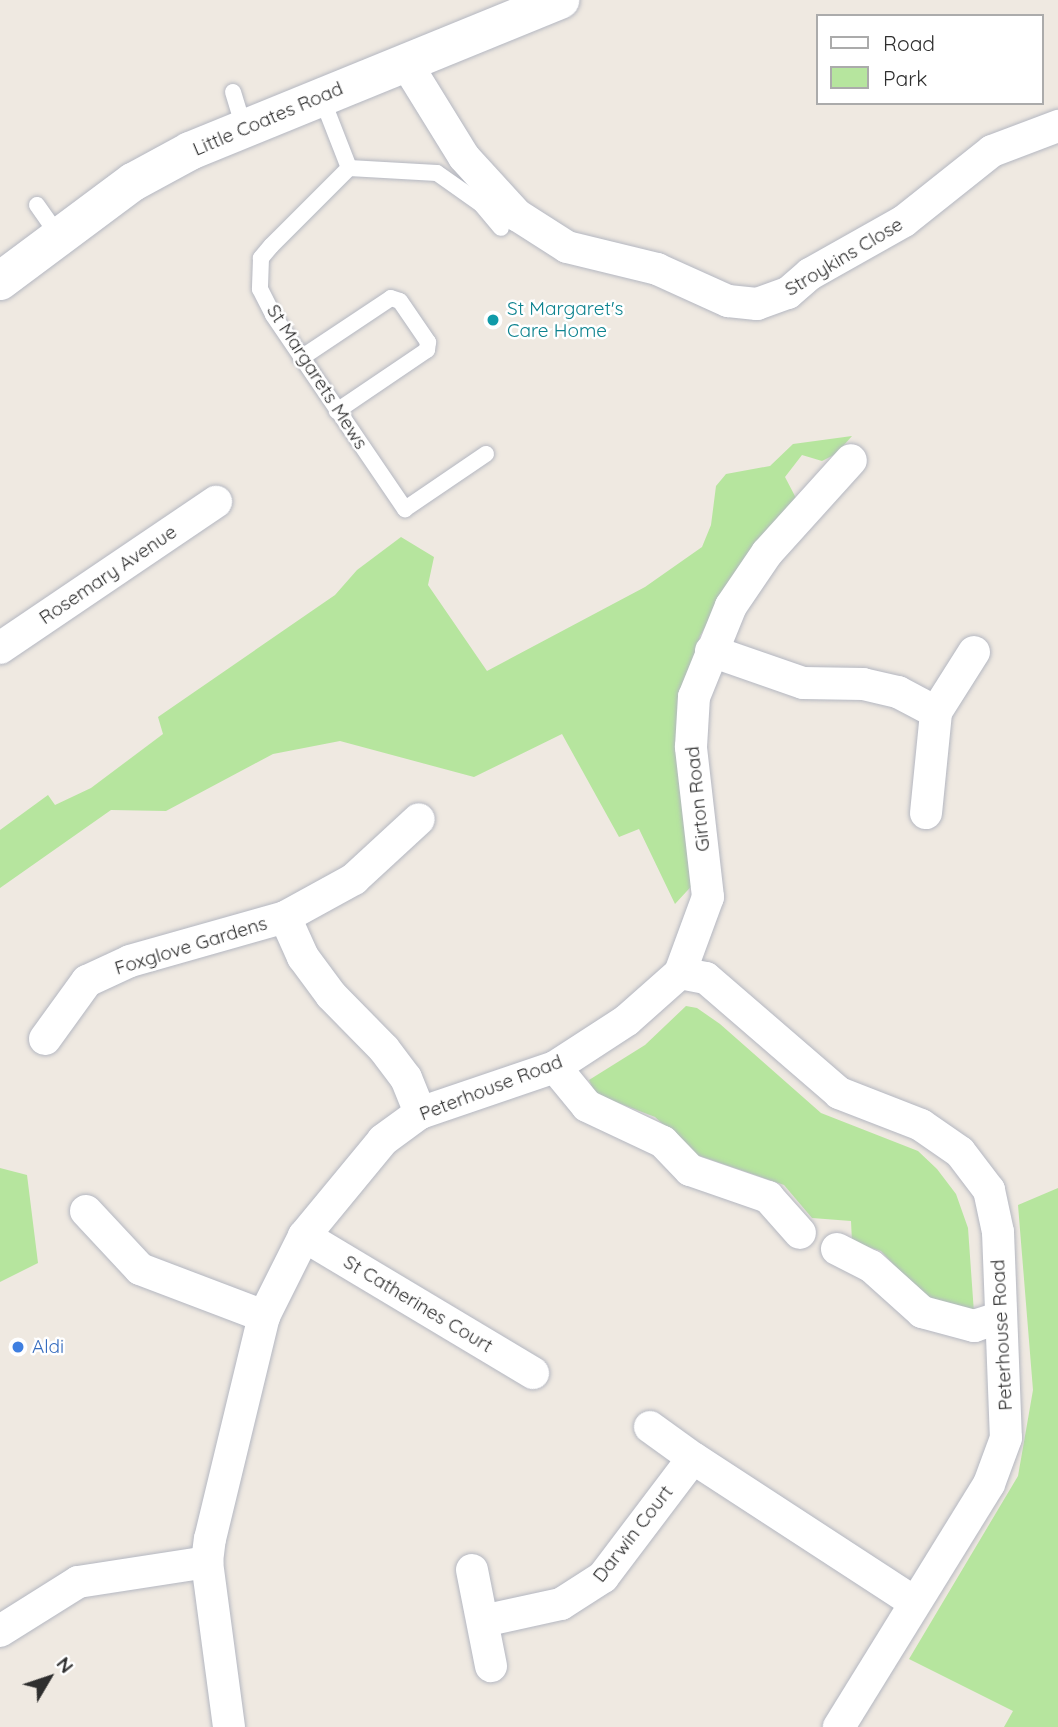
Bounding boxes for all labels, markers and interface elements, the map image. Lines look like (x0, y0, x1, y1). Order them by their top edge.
legend (816, 14, 1044, 105)
text: Road (883, 30, 935, 56)
text: Park (883, 65, 927, 91)
street label: Little Coates Road (190, 77, 346, 161)
street label: Stroykins Close (781, 213, 907, 301)
place label: St Margaret's Care Home (507, 298, 623, 342)
street label: St Margarets Mews (262, 300, 372, 454)
marker: St Margaret's Care Home (485, 312, 501, 328)
street label: Rosemary Avenue (35, 521, 181, 629)
street label: Girton Road (681, 745, 715, 853)
street label: Foxglove Gardens (112, 912, 270, 980)
street label: Peterhouse Road (416, 1050, 566, 1126)
street label: St Catherines Court (339, 1250, 497, 1358)
street label: Peterhouse Road (987, 1259, 1017, 1411)
place label: Aldi (32, 1336, 64, 1358)
marker: Aldi (10, 1339, 26, 1355)
street label: Darwin Court (588, 1481, 678, 1587)
north arrow (14, 1643, 84, 1713)
text: N (52, 1652, 79, 1678)

